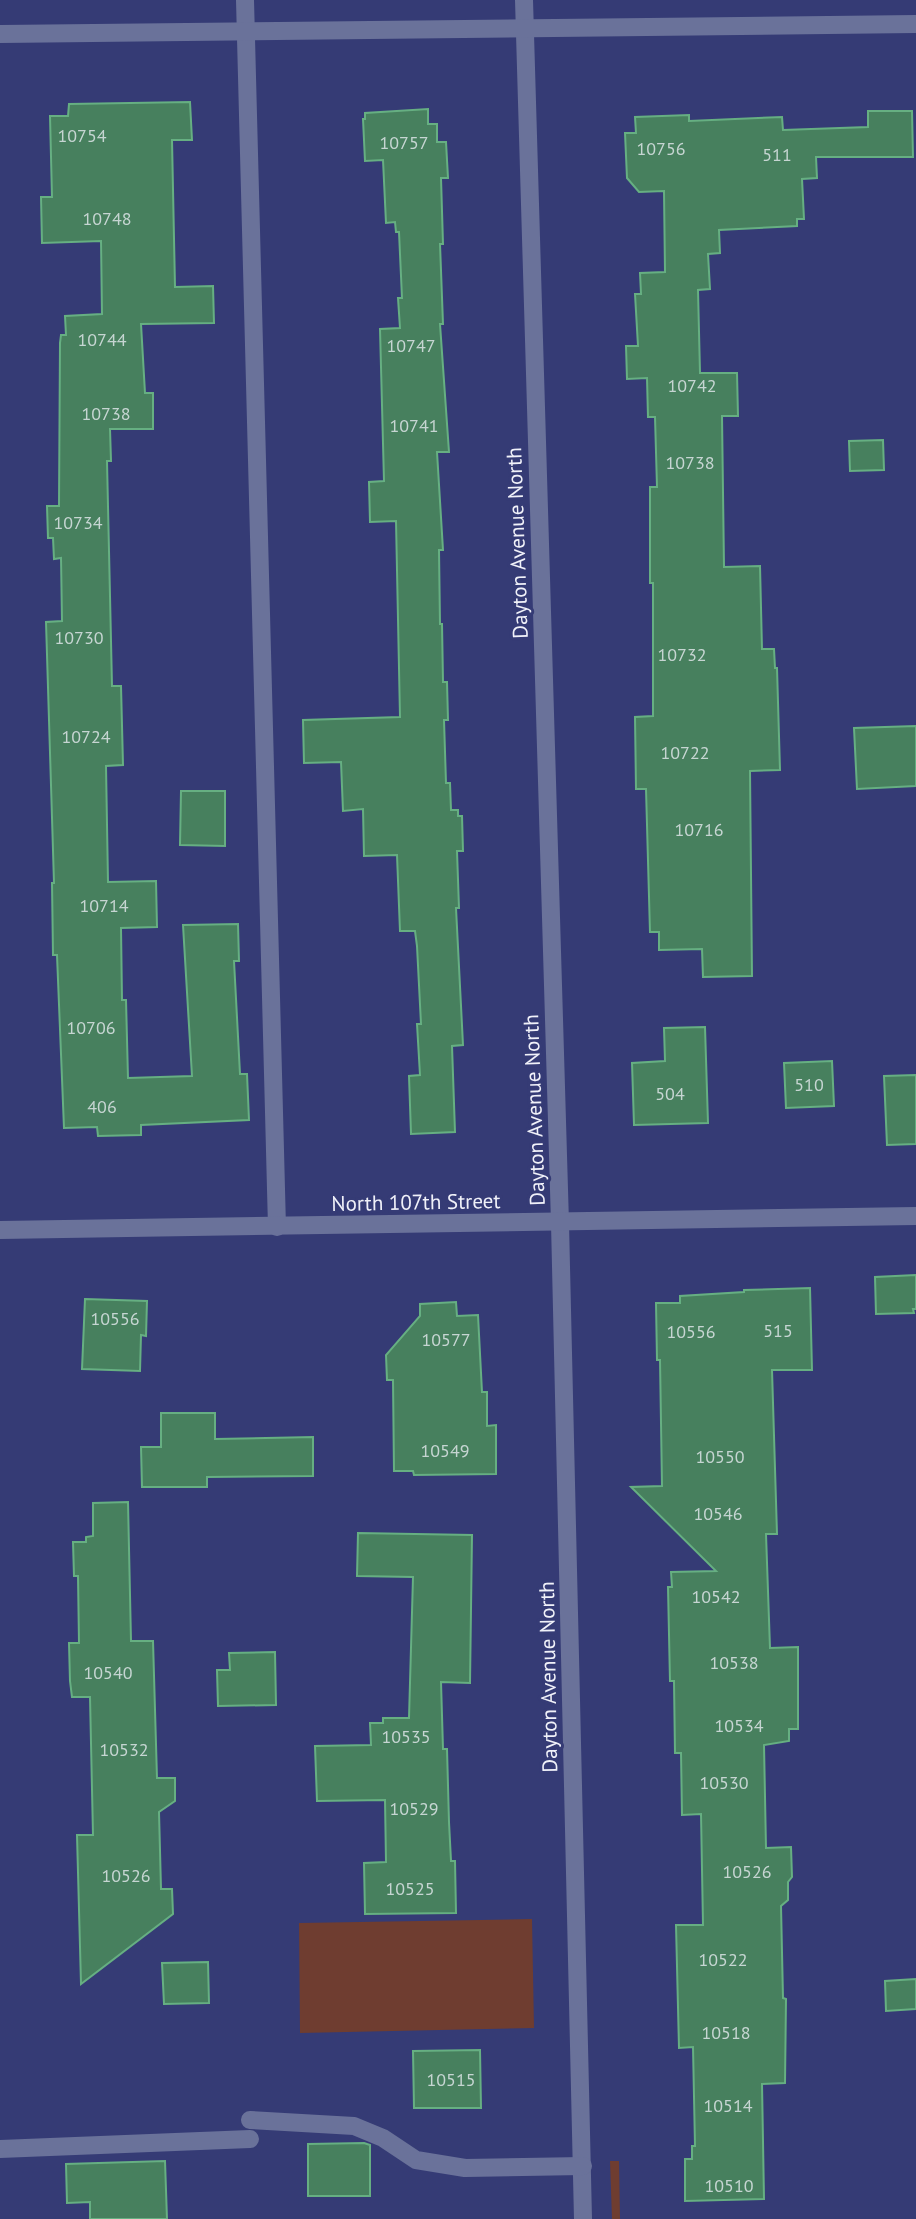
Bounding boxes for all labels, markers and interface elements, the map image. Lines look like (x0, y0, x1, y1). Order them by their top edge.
house number: 10754 (57, 124, 107, 147)
house number: 10757 (379, 131, 429, 154)
house number: 10756 (636, 137, 686, 160)
house number: 511 (762, 143, 792, 166)
house number: 10748 (82, 207, 132, 230)
house number: 10744 (77, 328, 127, 351)
house number: 10747 (386, 334, 436, 357)
house number: 10742 (667, 374, 717, 397)
house number: 10738 (81, 402, 131, 425)
house number: 10741 (389, 414, 439, 437)
street label: Dayton Avenue North (500, 447, 534, 639)
house number: 10738 (665, 451, 715, 474)
house number: 10734 (53, 511, 103, 534)
house number: 10730 (54, 626, 104, 649)
house number: 10732 (657, 643, 707, 666)
house number: 10724 (61, 725, 111, 748)
house number: 10722 (660, 741, 710, 764)
house number: 10716 (674, 818, 724, 841)
house number: 10714 (79, 894, 129, 917)
street label: Dayton Avenue North (517, 1014, 551, 1206)
house number: 10706 (66, 1016, 116, 1039)
house number: 510 (794, 1073, 824, 1096)
house number: 504 (655, 1082, 685, 1105)
house number: 406 (87, 1095, 117, 1118)
street label: North 107th Street (331, 1187, 501, 1217)
house number: 10556 (90, 1307, 140, 1330)
house number: 515 (763, 1319, 793, 1342)
house number: 10556 (666, 1320, 716, 1343)
house number: 10577 (421, 1328, 471, 1351)
house number: 10549 (420, 1439, 470, 1462)
house number: 10550 (695, 1445, 745, 1468)
house number: 10546 (693, 1502, 743, 1525)
street label: Dayton Avenue North (533, 1581, 563, 1773)
house number: 10542 (691, 1585, 741, 1608)
house number: 10538 (709, 1651, 759, 1674)
house number: 10540 (83, 1661, 133, 1684)
house number: 10534 (714, 1714, 764, 1737)
house number: 10535 (381, 1725, 431, 1748)
house number: 10532 (99, 1738, 149, 1761)
house number: 10530 (699, 1771, 749, 1794)
house number: 10529 (389, 1797, 439, 1820)
house number: 10526 (722, 1860, 772, 1883)
house number: 10526 (101, 1864, 151, 1887)
house number: 10525 (385, 1877, 435, 1900)
house number: 10522 (698, 1948, 748, 1971)
house number: 10518 (701, 2021, 751, 2044)
house number: 10515 (426, 2068, 476, 2091)
house number: 10514 (703, 2094, 753, 2117)
house number: 10510 (704, 2174, 754, 2197)

